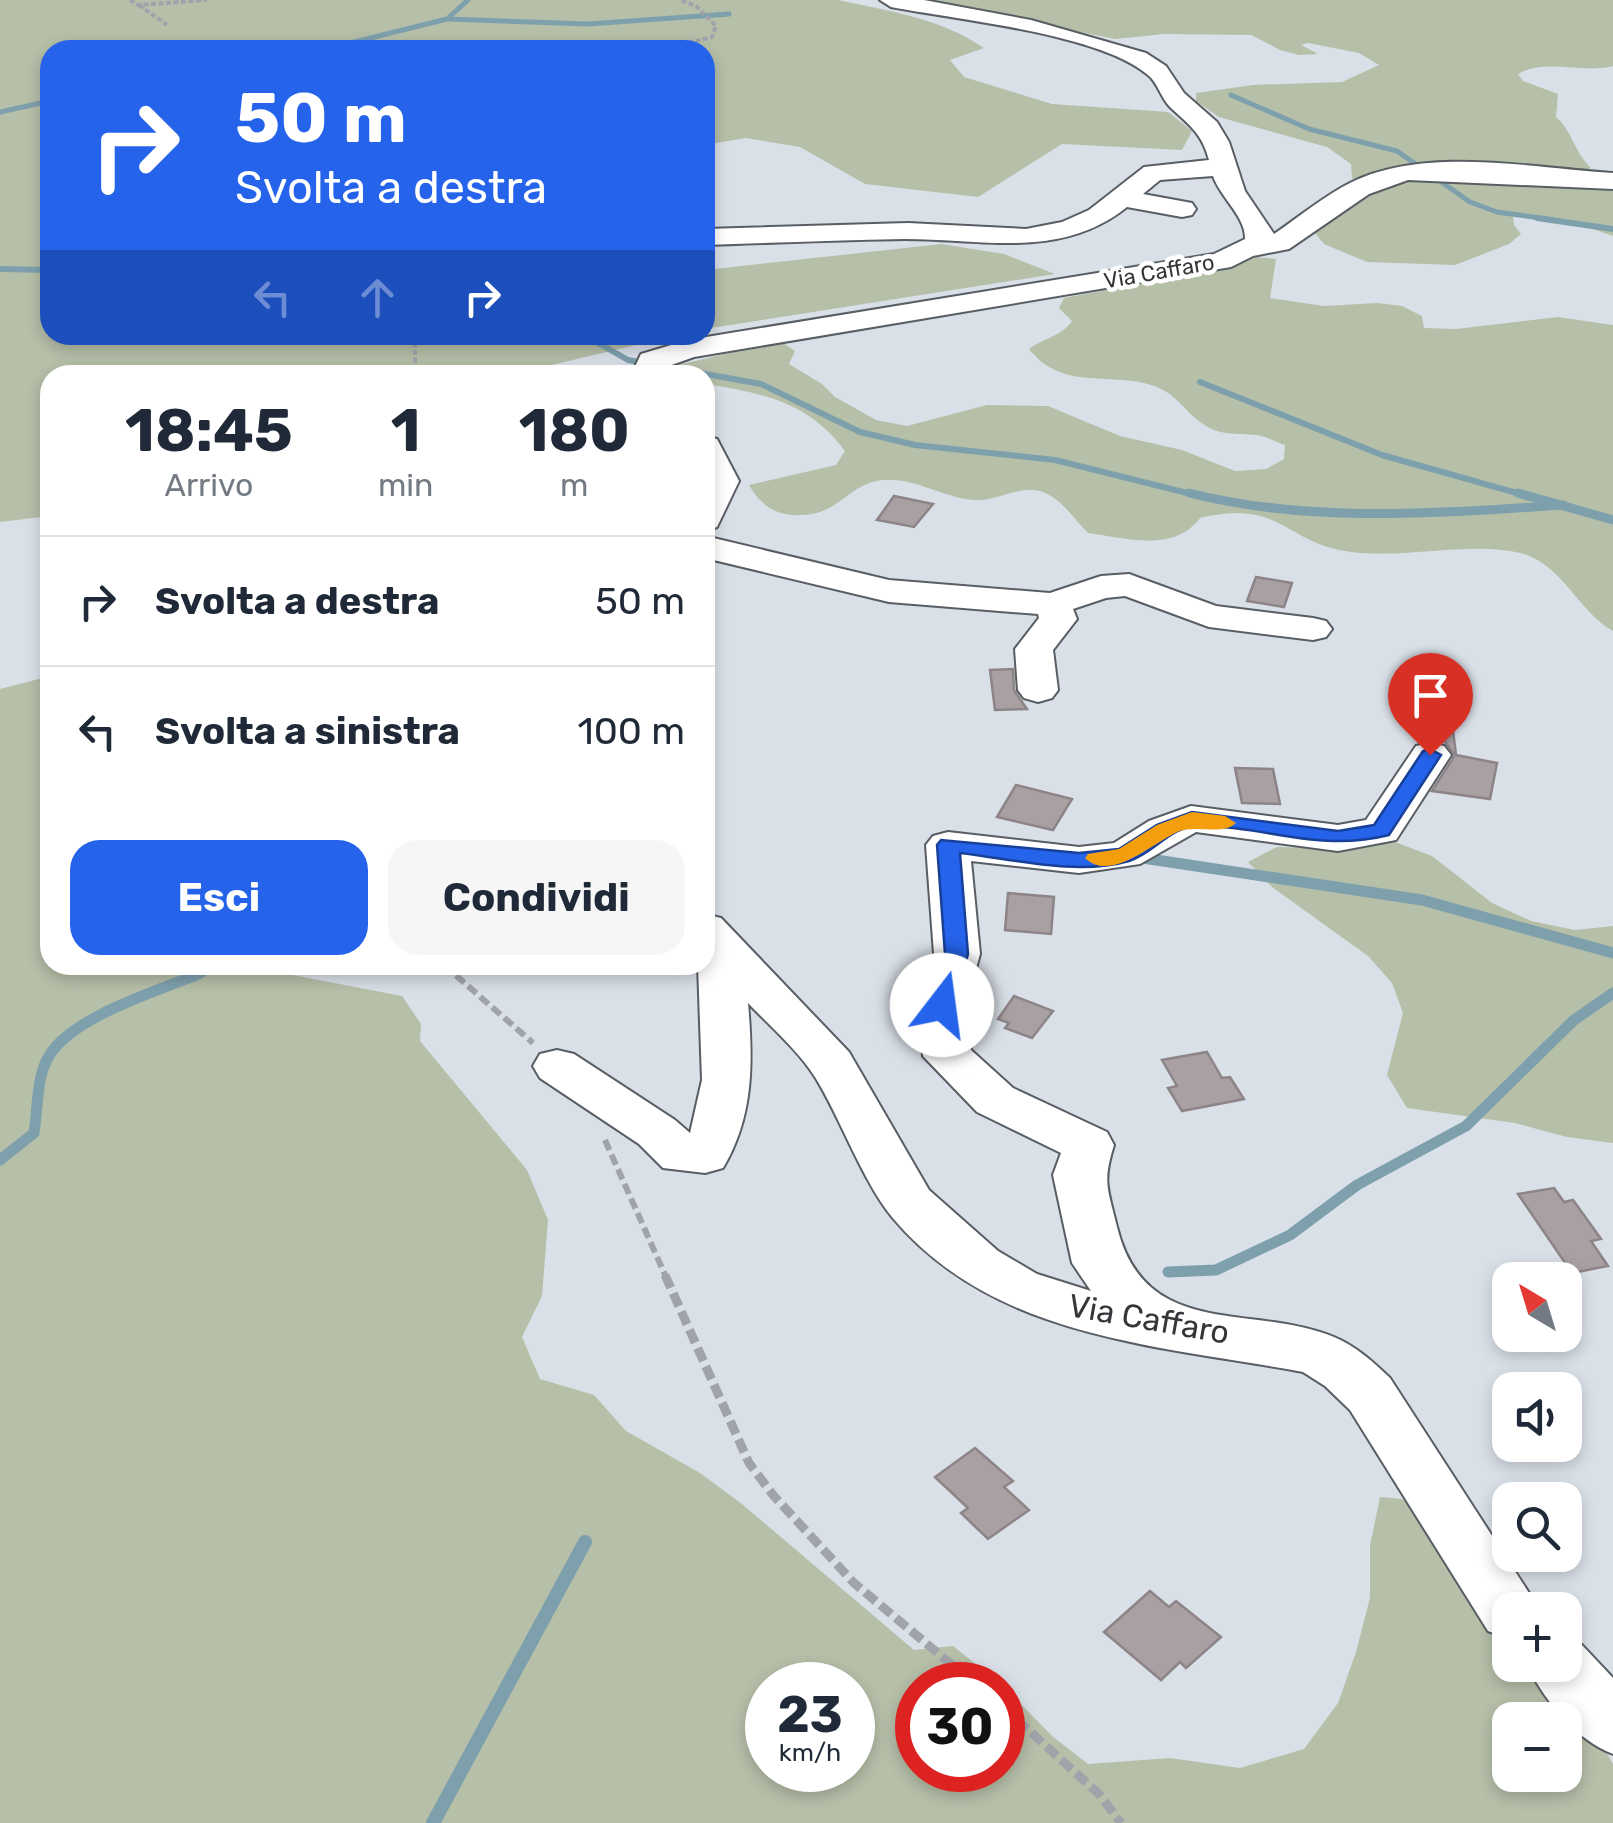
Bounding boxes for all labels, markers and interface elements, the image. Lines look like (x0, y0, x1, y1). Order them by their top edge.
text: 50 m (235, 77, 407, 160)
icon: right (70, 80, 200, 210)
text: Svolta a destra (235, 161, 547, 214)
street label: Via Caffaro (1102, 248, 1217, 294)
icon: left (245, 270, 300, 325)
icon: ahead (350, 270, 405, 325)
icon: right (455, 270, 510, 325)
text: 18:45 (125, 395, 293, 466)
text: 1 (391, 395, 421, 466)
text: 180 (519, 395, 630, 466)
text: Arrivo (164, 466, 253, 504)
text: min (378, 466, 434, 504)
text: m (560, 466, 588, 504)
icon: right (70, 574, 125, 629)
text: Svolta a destra (155, 578, 439, 624)
text: 50 m (595, 578, 685, 624)
pin (1388, 653, 1473, 756)
icon: arrive (1403, 668, 1458, 723)
icon: left (70, 704, 125, 759)
text: Svolta a sinistra (155, 708, 460, 754)
text: 100 m (577, 708, 685, 754)
button: Esci (70, 840, 368, 955)
button: Condividi (388, 840, 685, 955)
position arrow (890, 953, 994, 1057)
north arrow (1492, 1262, 1582, 1352)
map controls (1492, 1262, 1582, 1792)
street label: Via Caffaro (1066, 1286, 1232, 1352)
button: sound (1492, 1372, 1582, 1462)
button: search (1492, 1482, 1582, 1572)
button: + (1492, 1592, 1582, 1682)
speed limit sign: 30 (895, 1662, 1025, 1792)
text: 23 (777, 1685, 843, 1745)
button: − (1492, 1702, 1582, 1792)
text: km/h (779, 1738, 841, 1767)

